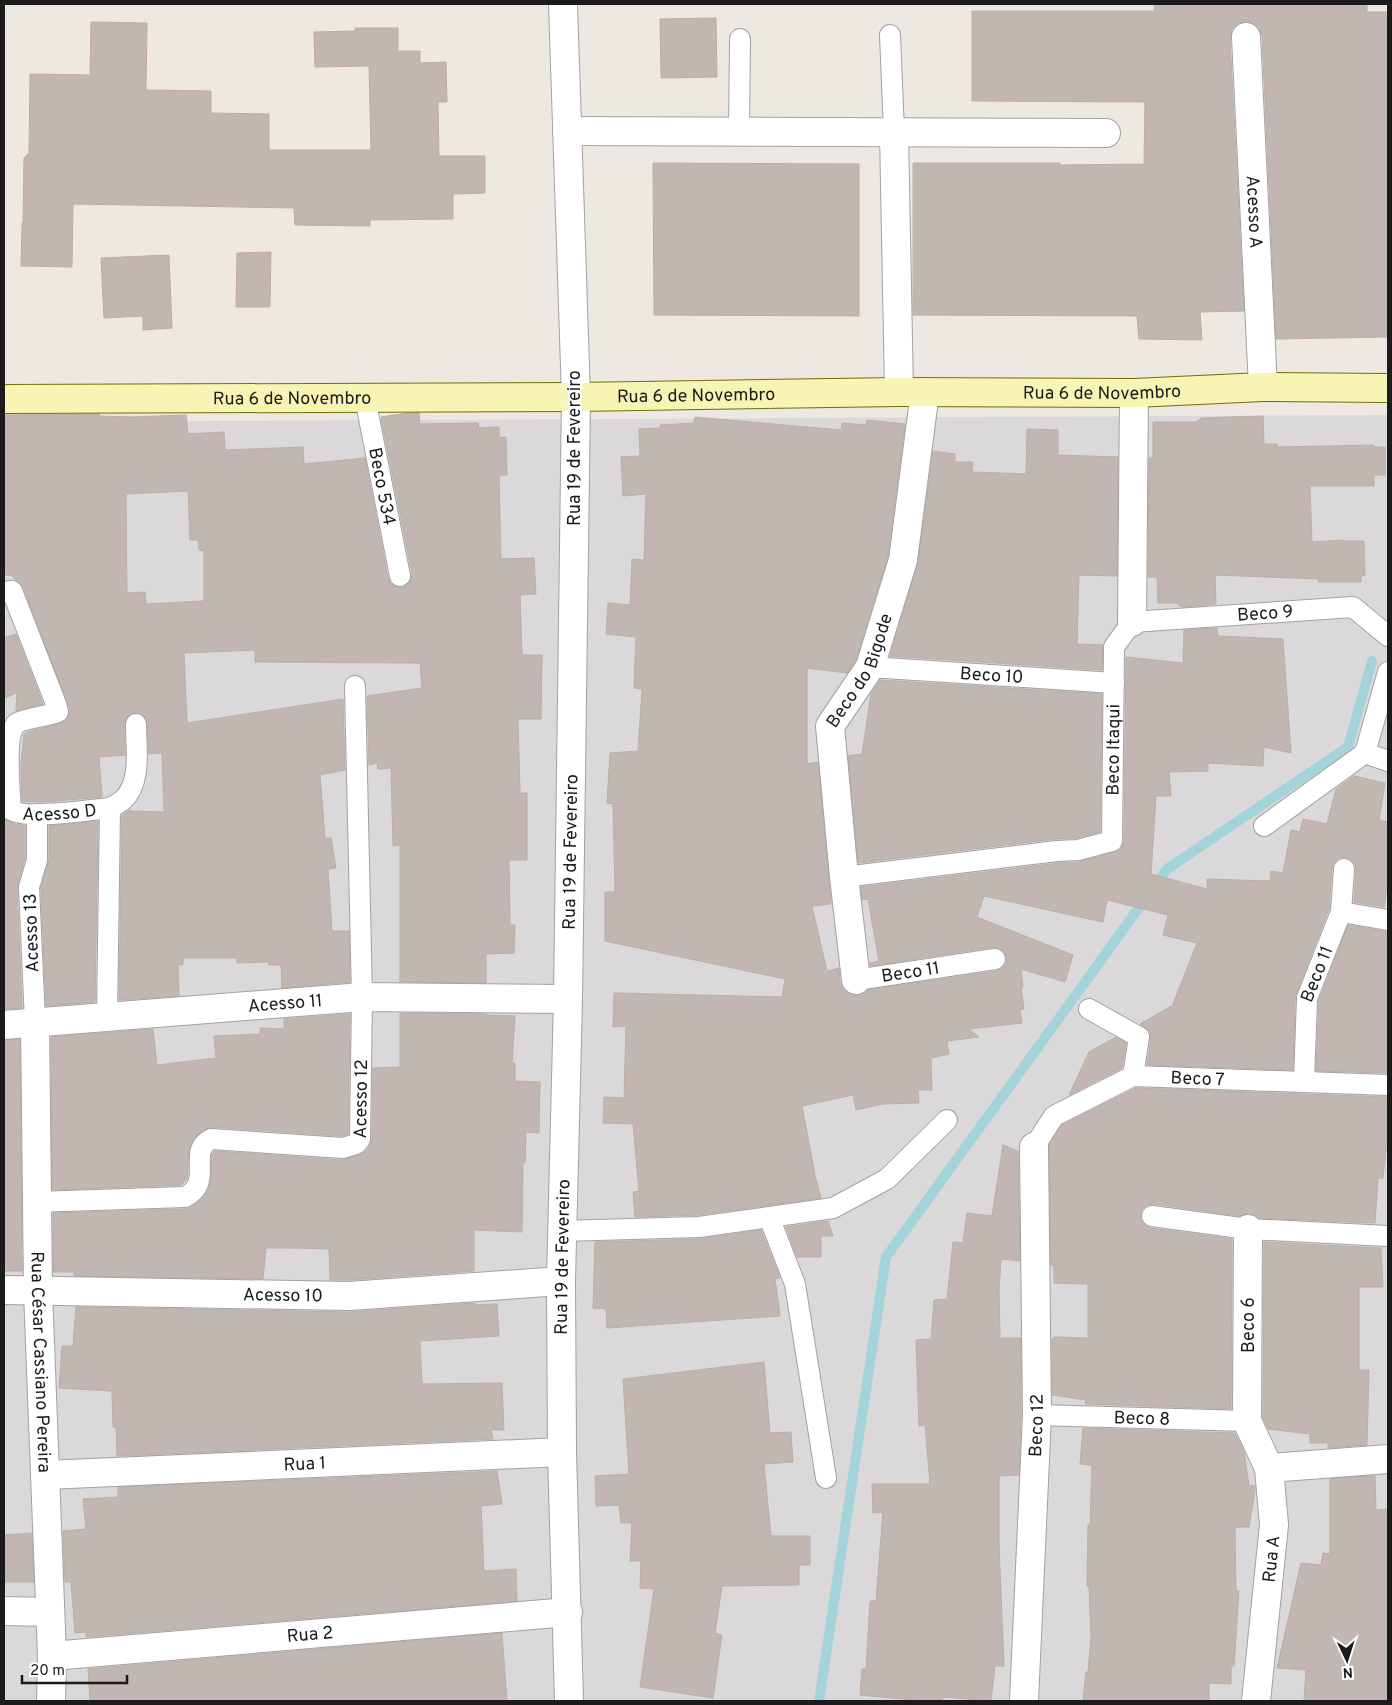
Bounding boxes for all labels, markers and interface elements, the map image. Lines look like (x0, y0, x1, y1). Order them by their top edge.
street label: Acesso A (1240, 175, 1266, 249)
street label: Rua 19 de Fevereiro (564, 370, 587, 526)
street label: Rua 6 de Novembro (1023, 381, 1182, 406)
street label: Rua 6 de Novembro (617, 384, 775, 409)
street label: Rua 6 de Novembro (213, 388, 371, 411)
street label: Beco 534 (362, 446, 400, 527)
street label: Beco 9 (1236, 601, 1294, 628)
street label: Beco do Bigode (822, 611, 899, 733)
street label: Beco 10 (959, 663, 1024, 690)
street label: Beco Itaqui (1102, 704, 1126, 796)
street label: Rua 19 de Fevereiro (559, 774, 584, 930)
street label: Acesso D (21, 800, 98, 827)
street label: Acesso 13 (20, 893, 45, 973)
street label: Beco 11 (1296, 943, 1339, 1006)
street label: Beco 11 (880, 957, 941, 989)
street label: Acesso 11 (247, 990, 324, 1019)
street label: Acesso 12 (350, 1059, 374, 1139)
street label: Beco 7 (1170, 1067, 1225, 1092)
street label: Rua 19 de Fevereiro (551, 1179, 576, 1335)
street label: Rua César Cassiano Pereira (25, 1251, 55, 1473)
street label: Acesso 10 (243, 1284, 323, 1309)
street label: Beco 6 (1238, 1297, 1261, 1353)
street label: Beco 12 (1025, 1394, 1050, 1457)
street label: Beco 8 (1113, 1407, 1170, 1432)
street label: Rua 1 (283, 1453, 326, 1477)
street label: Rua A (1259, 1534, 1286, 1584)
street label: Rua 2 (286, 1622, 334, 1649)
north arrow (1322, 1635, 1372, 1685)
scale bar (22, 1652, 128, 1684)
text: 20 m (30, 1662, 65, 1681)
text: N (1342, 1663, 1353, 1680)

